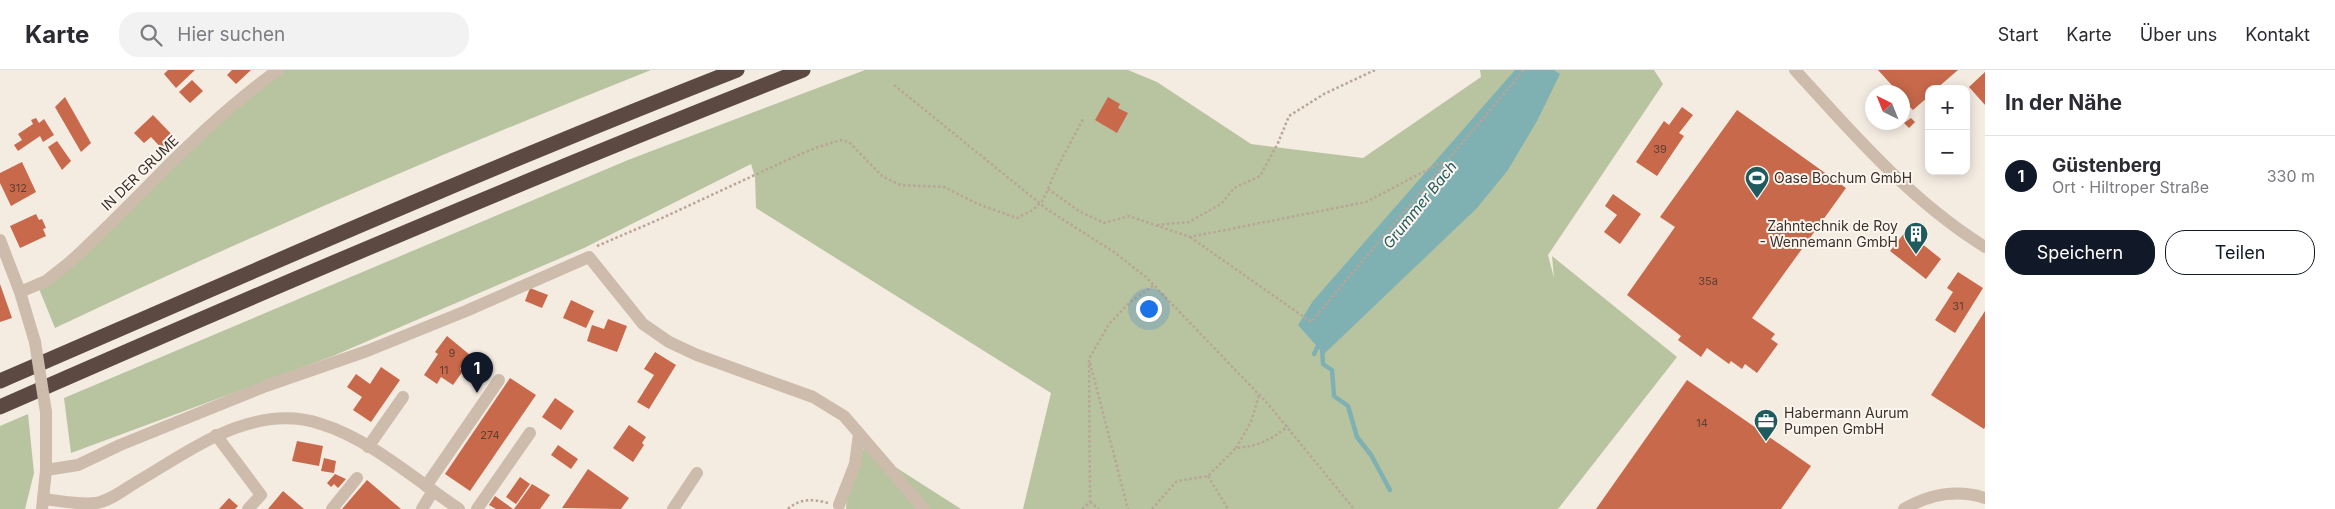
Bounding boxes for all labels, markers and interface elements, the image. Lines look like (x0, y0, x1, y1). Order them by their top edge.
search box (119, 12, 469, 57)
text: Karte (25, 20, 89, 49)
icon: search (137, 21, 165, 49)
text: Hier suchen (177, 23, 285, 46)
text: Start (1998, 24, 2038, 45)
text: Karte (2066, 24, 2112, 45)
text: Über uns (2140, 24, 2217, 45)
text: Kontakt (2245, 24, 2310, 45)
north arrow (1865, 85, 1910, 130)
map controls (1925, 85, 1970, 175)
button: + (1925, 85, 1970, 130)
text: In der Nähe (2005, 90, 2122, 115)
button: − (1925, 130, 1970, 175)
street label: IN DER GRUME (98, 132, 182, 214)
house number: 39 (1653, 142, 1667, 156)
text: Güstenberg (2052, 154, 2161, 177)
water label: Grummer Bach (1379, 157, 1461, 252)
sports icon: Oase Bochum GmbH (1744, 165, 1770, 199)
text: 1 (2018, 166, 2024, 186)
text: 330 m (2267, 166, 2315, 186)
place label: Oase Bochum GmbH (1774, 169, 1912, 186)
text: Ort · Hiltroper Straße (2052, 177, 2209, 197)
house number: 312 (9, 181, 27, 195)
place label: Zahntechnik de Roy - Wennemann GmbH (1759, 217, 1898, 250)
building icon: Zahntechnik de Roy - Wennemann GmbH (1903, 221, 1929, 255)
button: Speichern (2005, 230, 2155, 275)
button: Teilen (2165, 230, 2315, 275)
house number: 35a (1698, 274, 1718, 288)
your location (1136, 296, 1162, 322)
house number: 31 (1952, 299, 1964, 313)
house number: 9 (449, 346, 456, 360)
pin: 1 (461, 352, 493, 393)
house number: 11 (440, 363, 448, 377)
place label: Habermann Aurum Pumpen GmbH (1784, 404, 1909, 437)
office icon: Habermann Aurum Pumpen GmbH (1753, 408, 1779, 442)
house number: 14 (1696, 416, 1708, 430)
house number: 274 (480, 428, 500, 442)

